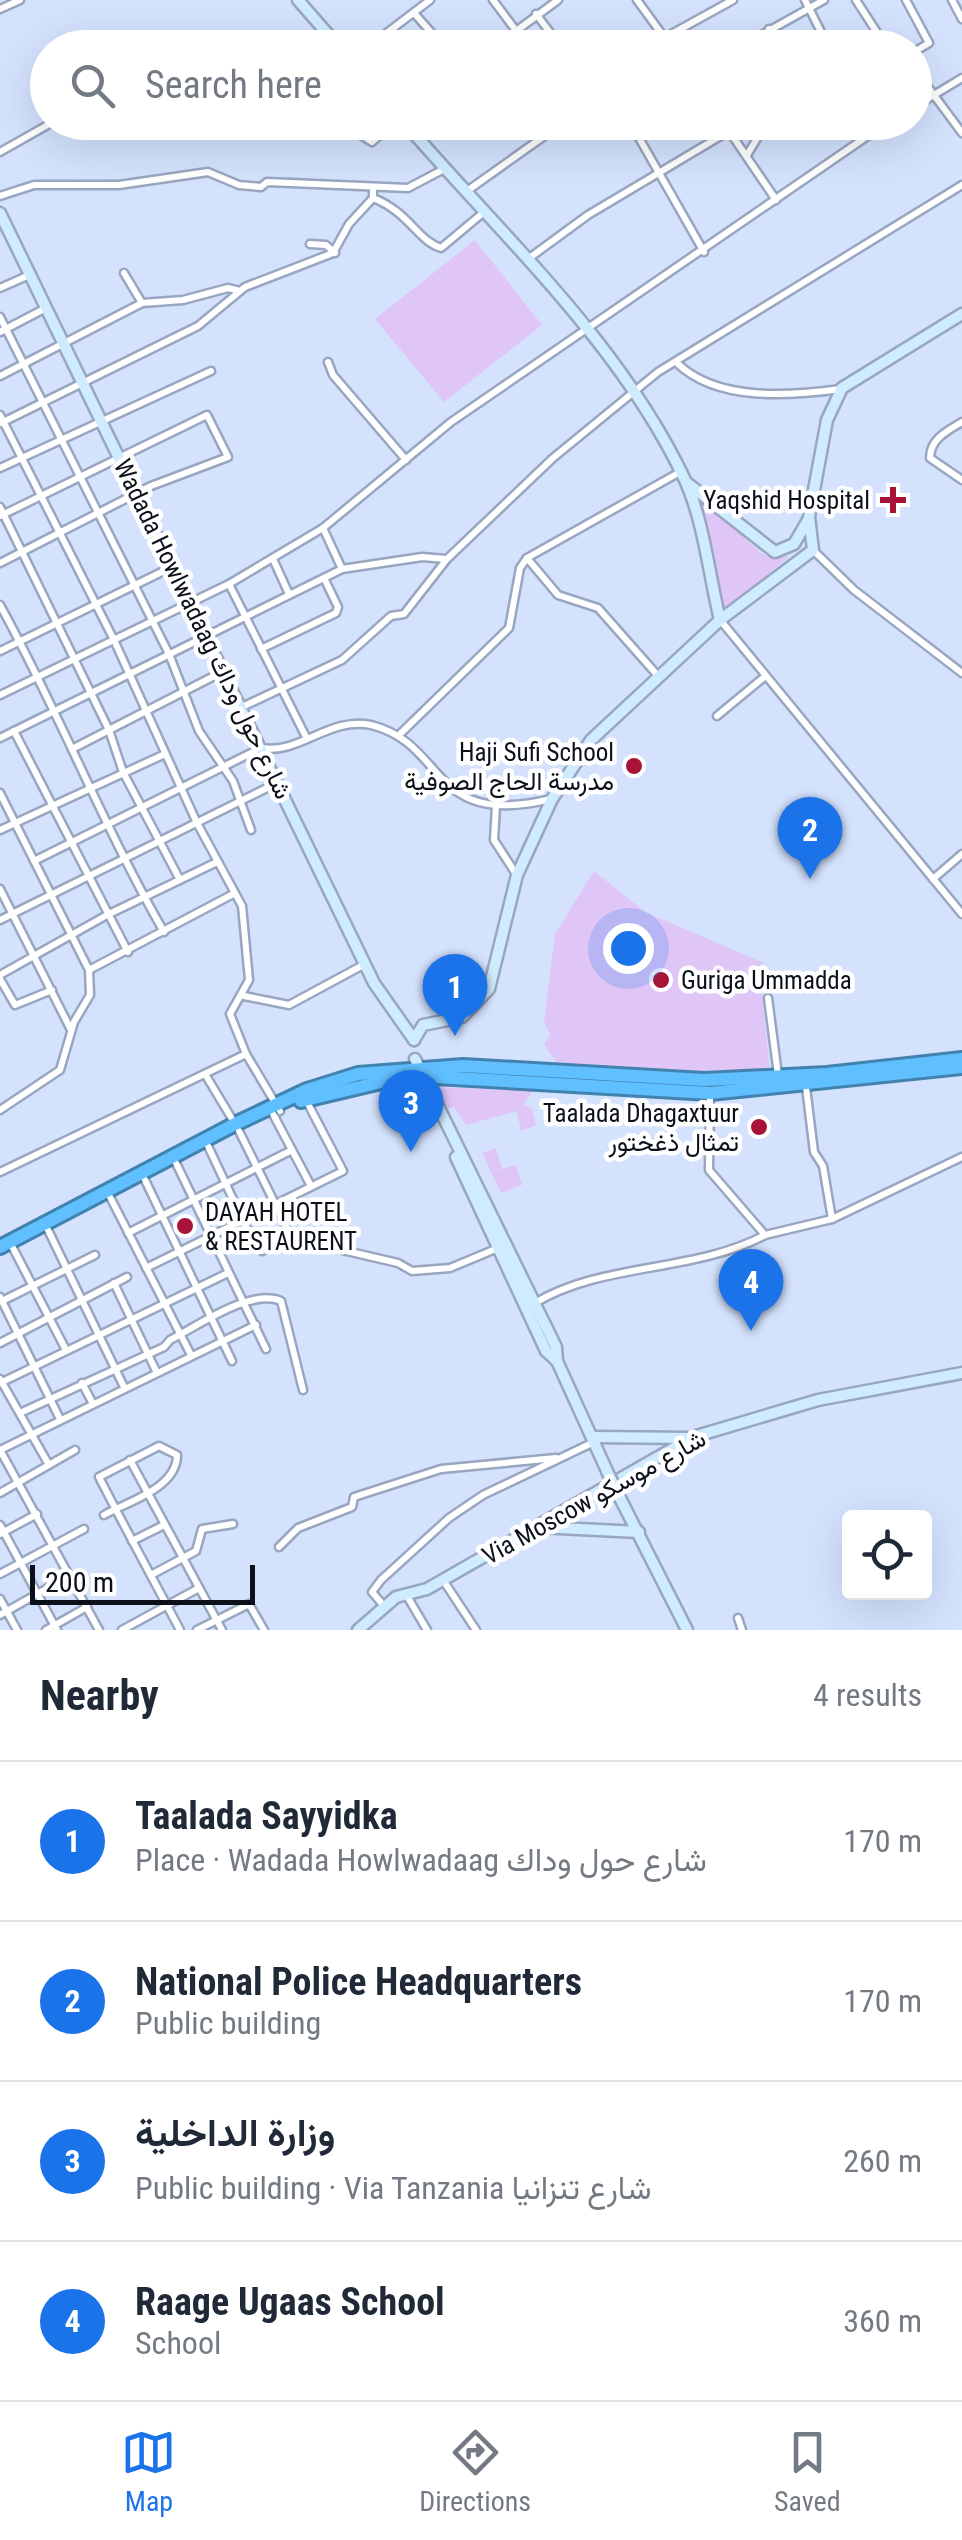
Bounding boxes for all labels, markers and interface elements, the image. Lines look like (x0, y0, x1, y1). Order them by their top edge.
search box (30, 30, 932, 140)
icon: search (65, 58, 120, 113)
text: Search here (145, 63, 322, 107)
street label: Wadada Howlwadaag شارع حول وداك (106, 454, 298, 804)
place label: Yaqshid Hospital (703, 486, 870, 515)
marker: Yaqshid Hospital (880, 487, 906, 513)
place label: Haji Sufi School مدرسة الحاج الصوفية (404, 738, 614, 798)
marker: Haji Sufi School مدرسة الحاج الصوفية (623, 755, 645, 777)
pin: 2 (778, 796, 842, 879)
your location (603, 923, 654, 974)
pin: 1 (422, 954, 488, 1036)
place label: Guriga Ummadda (681, 966, 852, 995)
marker: Guriga Ummadda (650, 969, 672, 991)
pin: 3 (378, 1070, 444, 1152)
place label: Taalada Dhagaxtuur تمثال ذغختور (543, 1099, 739, 1158)
marker: Taalada Dhagaxtuur تمثال ذغختور (748, 1116, 770, 1138)
place label: DAYAH HOTEL & RESTAURENT (205, 1198, 357, 1256)
marker: DAYAH HOTEL & RESTAURENT (174, 1215, 196, 1237)
pin: 4 (718, 1248, 784, 1331)
street label: Via Moscow شارع موسكو (477, 1424, 712, 1572)
map controls (842, 1510, 932, 1600)
button: locate (842, 1510, 932, 1600)
scale bar (30, 1560, 255, 1604)
text: 200 m (45, 1566, 114, 1599)
text: Nearby (40, 1671, 159, 1720)
text: 4 results (813, 1676, 922, 1714)
text: Taalada Sayyidka (135, 1794, 398, 1838)
text: 1 (64, 1822, 81, 1860)
text: 170 m (843, 1822, 922, 1860)
text: Place · Wadada Howlwadaag شارع حول وداك (135, 1841, 707, 1879)
text: National Police Headquarters (135, 1960, 582, 2004)
text: 2 (64, 1982, 81, 2020)
text: 170 m (843, 1982, 922, 2020)
text: Public building (135, 2004, 321, 2042)
text: وزارة الداخلية (135, 2111, 335, 2155)
text: 3 (64, 2142, 81, 2180)
text: 260 m (843, 2142, 922, 2180)
text: Public building · Via Tanzania شارع تنزانيا (135, 2169, 651, 2207)
text: Raage Ugaas School (135, 2280, 445, 2324)
text: 4 (64, 2302, 81, 2340)
text: 360 m (843, 2302, 922, 2340)
text: School (135, 2324, 221, 2362)
tab: Map (121, 2425, 176, 2518)
tab: Directions (419, 2425, 531, 2518)
tab: Saved (774, 2425, 841, 2518)

